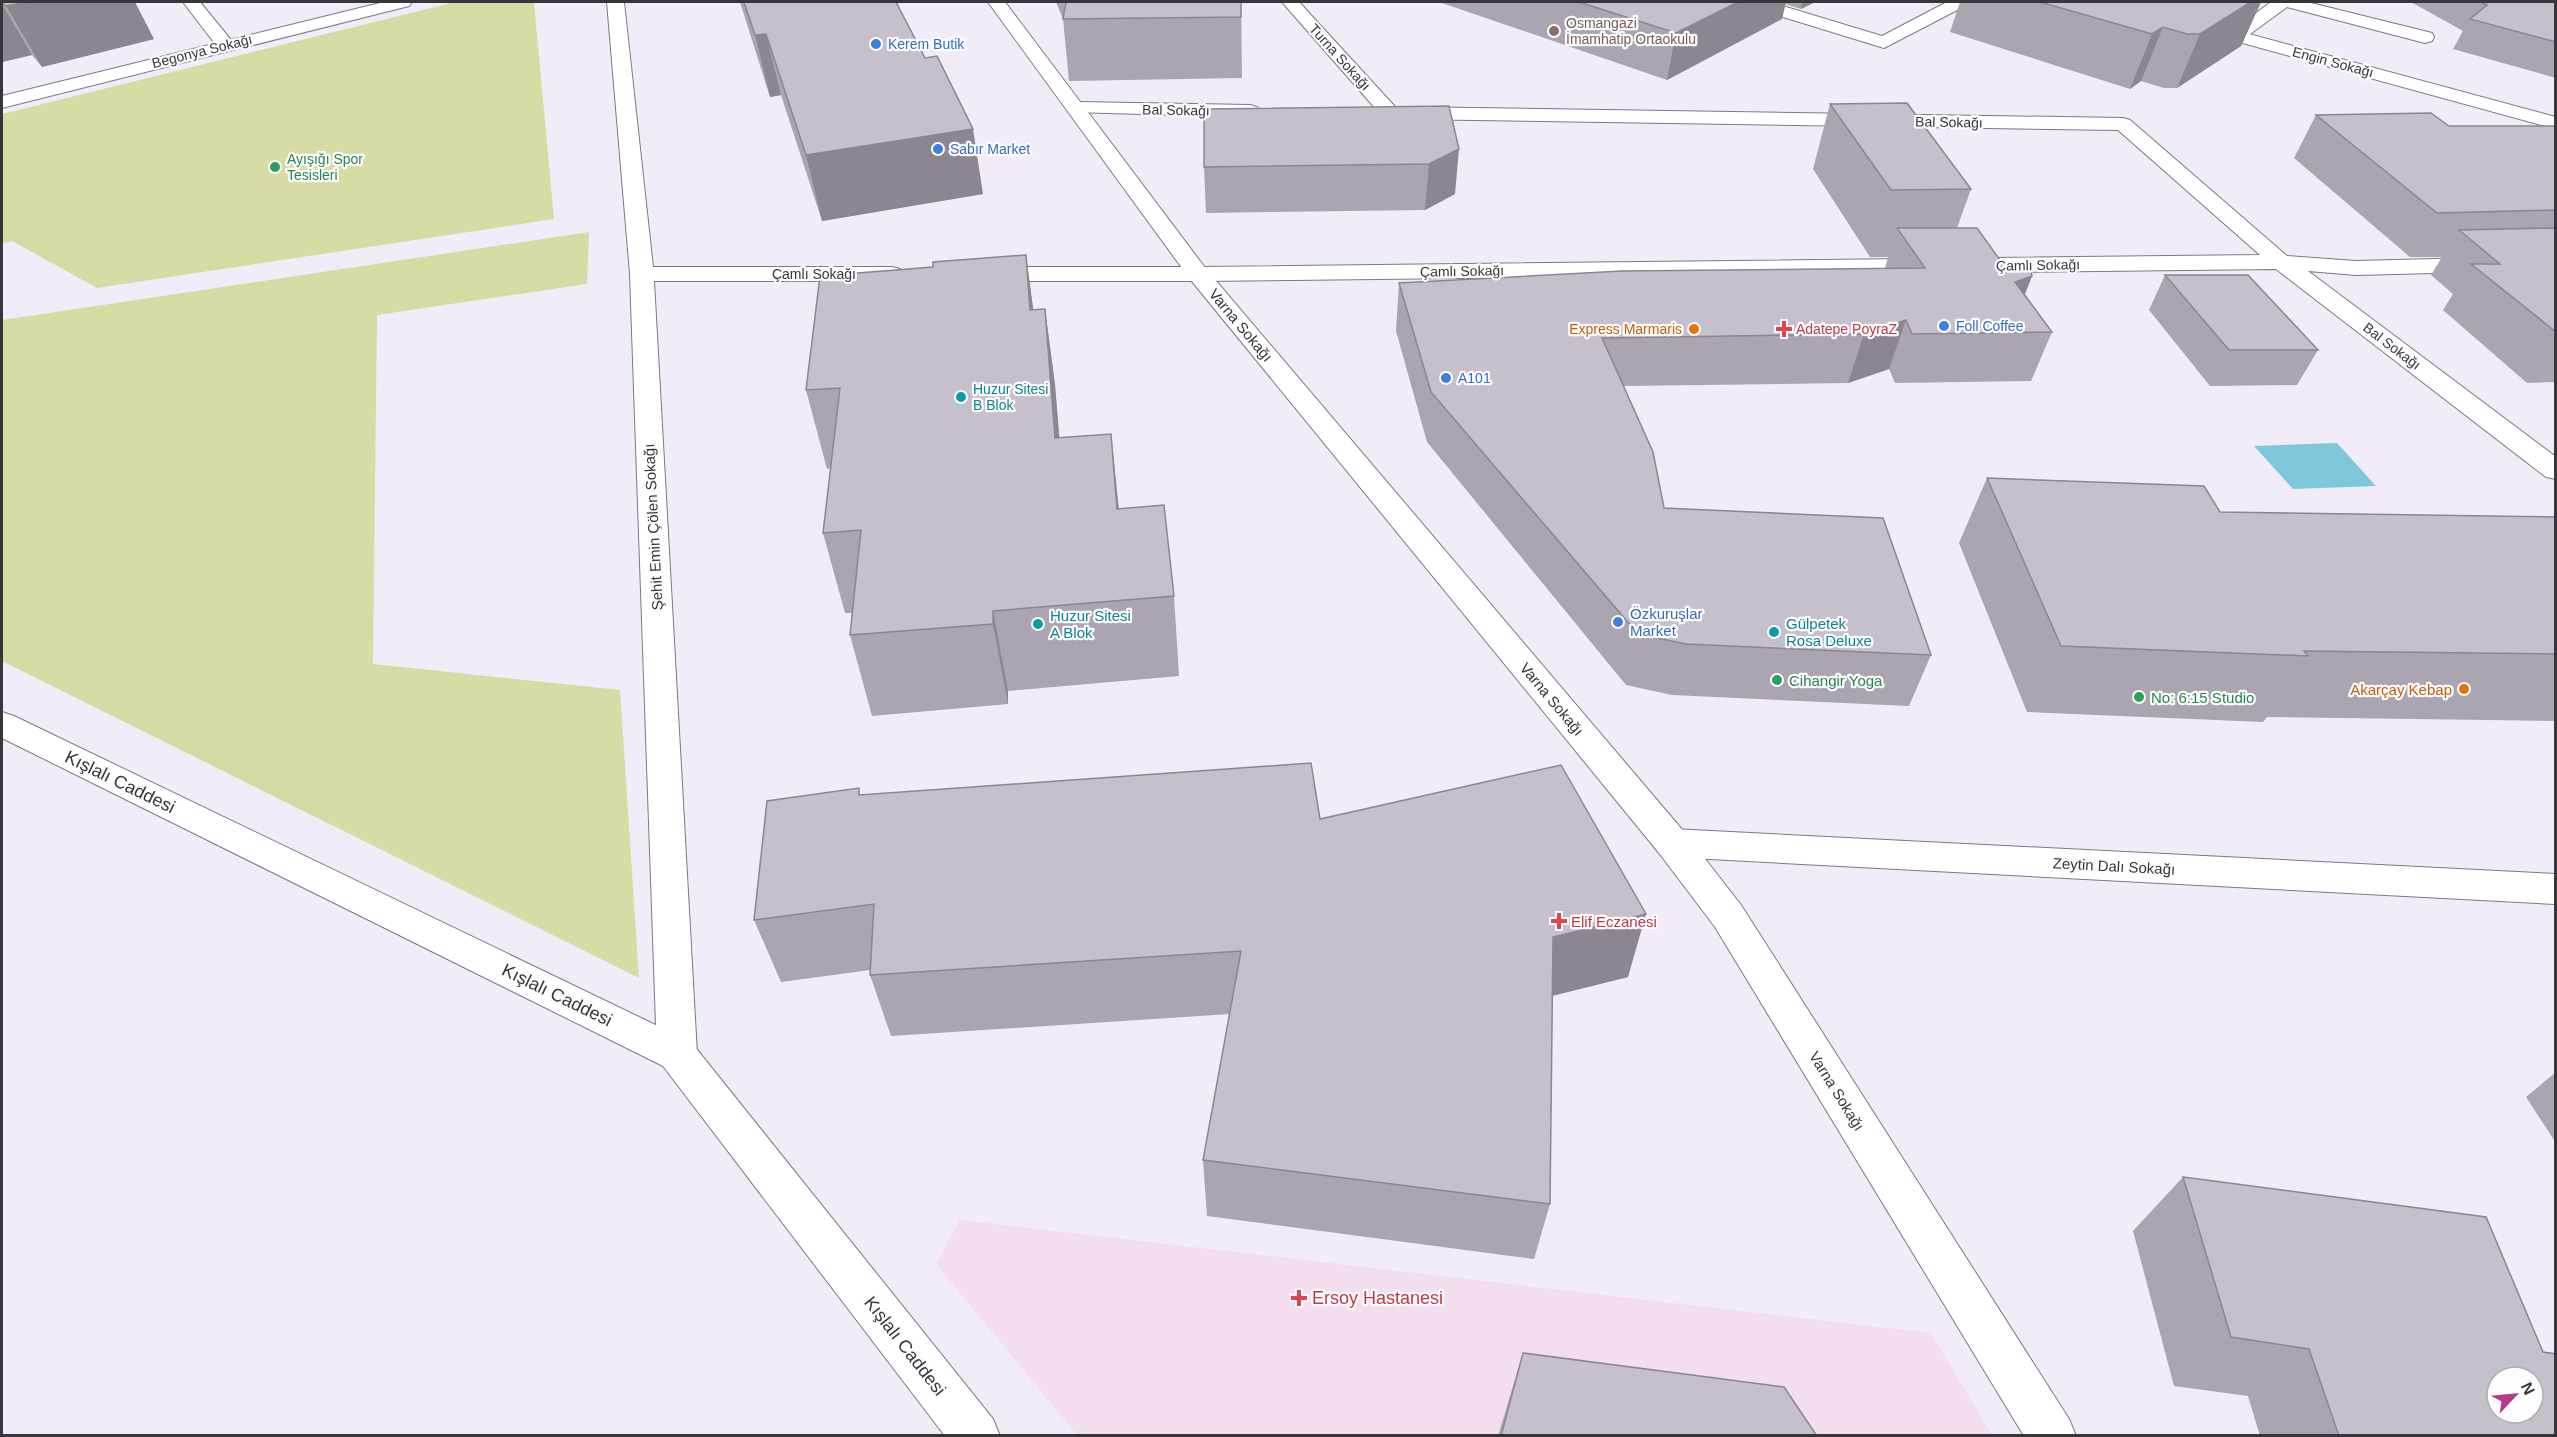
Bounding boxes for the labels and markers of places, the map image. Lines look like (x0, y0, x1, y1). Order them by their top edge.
place label: Osmangazi İmamhatip Ortaokulu (1566, 15, 1696, 47)
marker: Osmangazi İmamhatip Ortaokulu (1547, 24, 1561, 38)
place label: Kerem Butik (888, 36, 965, 52)
marker: Kerem Butik (869, 37, 883, 51)
place label: Sabır Market (950, 141, 1030, 157)
marker: Sabır Market (931, 142, 945, 156)
place label: Ayışığı Spor Tesisleri (287, 151, 363, 183)
marker: Ayışığı Spor Tesisleri (268, 160, 282, 174)
place label: Foll Coffee (1956, 318, 2024, 334)
marker: Foll Coffee (1937, 319, 1951, 333)
place label: Express Marmaris (1569, 321, 1682, 337)
place label: Adatepe PoyraZ (1796, 321, 1898, 337)
marker: Express Marmaris (1687, 322, 1701, 336)
marker: Adatepe PoyraZ (1777, 322, 1791, 336)
place label: A101 (1458, 370, 1491, 386)
marker: A101 (1439, 371, 1453, 385)
place label: Huzur Sitesi B Blok (973, 381, 1048, 413)
marker: Huzur Sitesi B Blok (954, 390, 968, 404)
place label: Özkuruşlar Market (1630, 605, 1703, 639)
place label: Huzur Sitesi A Blok (1050, 607, 1131, 641)
marker: Özkuruşlar Market (1611, 615, 1625, 629)
place label: Gülpetek Rosa Deluxe (1786, 615, 1872, 649)
marker: Huzur Sitesi A Blok (1031, 617, 1045, 631)
marker: Gülpetek Rosa Deluxe (1767, 625, 1781, 639)
place label: Cihangir Yoga (1789, 672, 1883, 689)
marker: Cihangir Yoga (1770, 673, 1784, 687)
place label: Akarçay Kebap (2350, 681, 2452, 698)
marker: Akarçay Kebap (2457, 682, 2471, 696)
place label: No: 6:15 Studio (2151, 689, 2254, 706)
marker: No: 6:15 Studio (2132, 690, 2146, 704)
place label: Elif Eczanesi (1571, 913, 1657, 930)
marker: Elif Eczanesi (1552, 914, 1566, 928)
place label: Ersoy Hastanesi (1312, 1288, 1443, 1308)
marker: Ersoy Hastanesi (1290, 1289, 1308, 1307)

